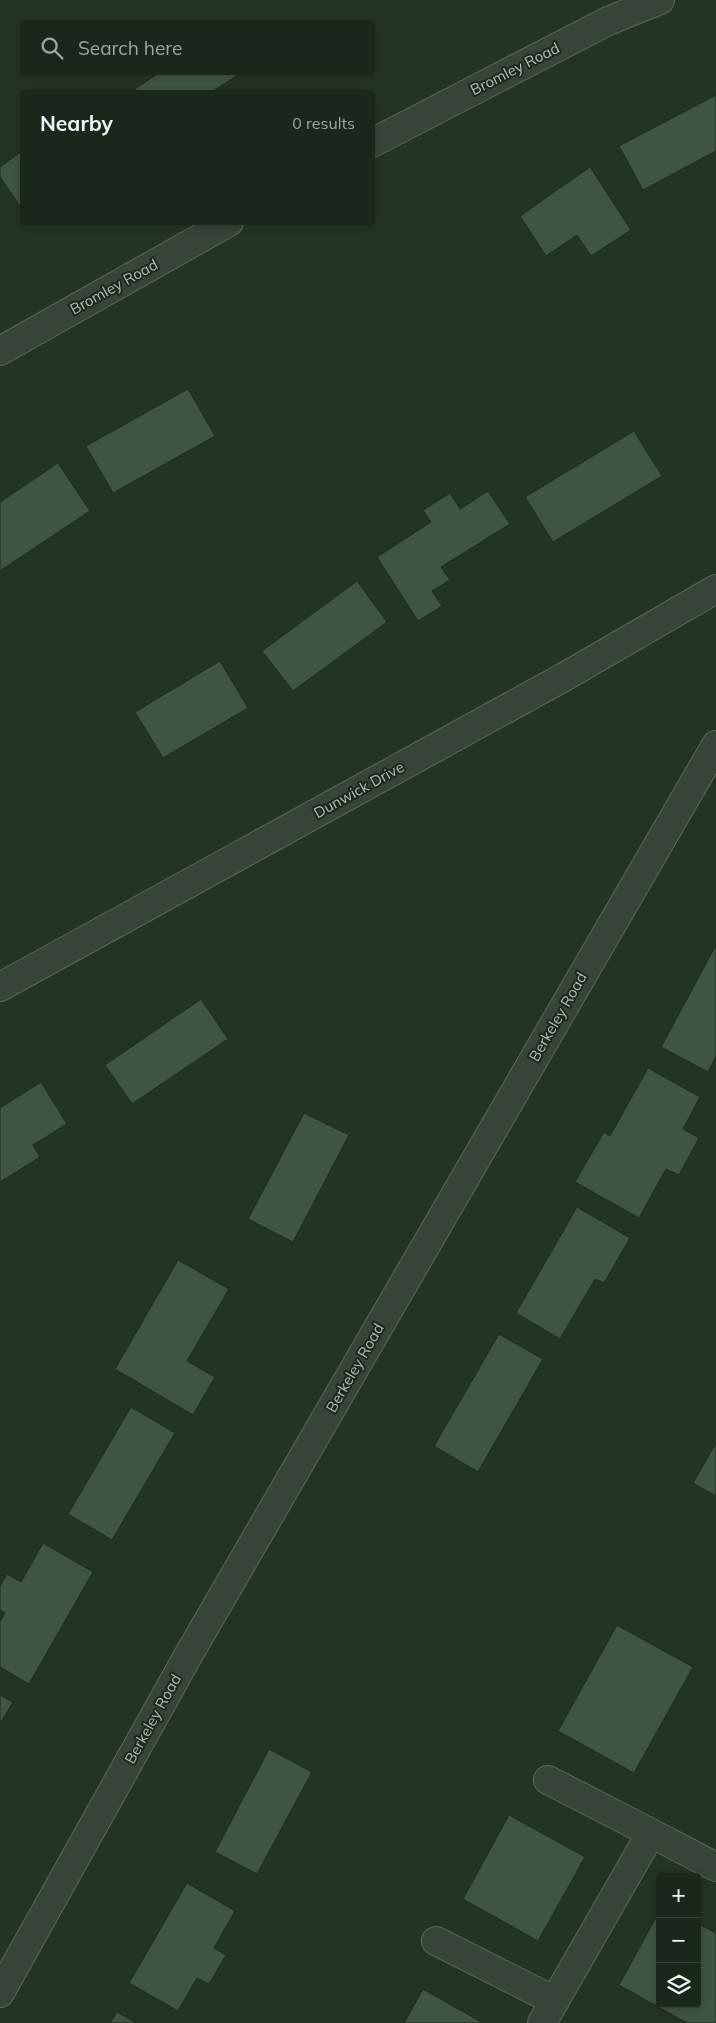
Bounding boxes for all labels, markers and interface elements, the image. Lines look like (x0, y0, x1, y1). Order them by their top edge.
search box (20, 20, 375, 75)
icon: search (38, 34, 66, 62)
text: Search here (78, 36, 182, 60)
street label: Bromley Road (467, 38, 563, 99)
text: Nearby (40, 110, 113, 136)
text: 0 results (292, 113, 355, 133)
street label: Bromley Road (66, 255, 161, 319)
street label: Dunwick Drive (310, 757, 407, 822)
street label: Berkeley Road (524, 969, 591, 1065)
street label: Berkeley Road (321, 1320, 388, 1416)
street label: Berkeley Road (120, 1671, 185, 1767)
map controls (656, 1873, 701, 2008)
button: + (656, 1873, 701, 1918)
button: − (656, 1918, 701, 1963)
button: layers (656, 1963, 701, 2008)

